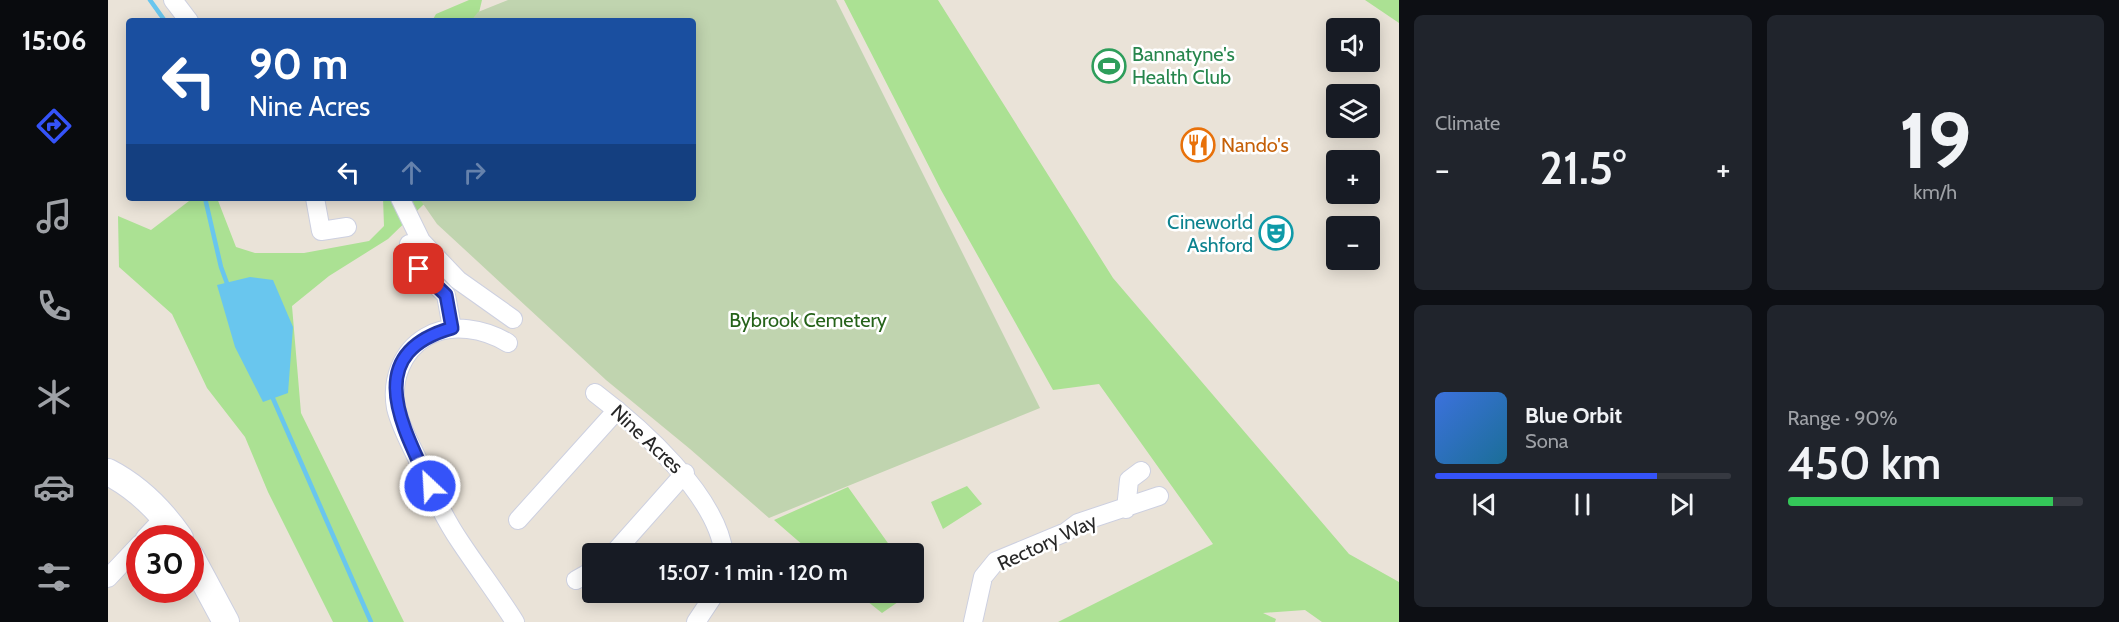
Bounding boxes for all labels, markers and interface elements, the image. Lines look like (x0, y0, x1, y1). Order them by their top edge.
map controls (1326, 18, 1380, 270)
button: sound (1326, 18, 1380, 72)
text: 15:06 (22, 24, 86, 57)
text: 90 m (249, 38, 348, 90)
icon: left (150, 42, 228, 120)
place label: Bannatyne's Health Club (1132, 42, 1235, 89)
sports icon: Bannatyne's Health Club (1091, 48, 1127, 84)
button: layers (1326, 84, 1380, 138)
text: Nine Acres (249, 90, 370, 123)
text: 19 (1899, 93, 1972, 188)
icon: directions (33, 105, 75, 147)
text: Climate (1435, 111, 1500, 135)
restaurant icon: Nando's (1180, 127, 1216, 163)
place label: Nando's (1221, 133, 1289, 157)
text: 21.5° (1539, 141, 1626, 195)
text: − (1435, 149, 1450, 189)
text: + (1716, 149, 1731, 189)
button: + (1326, 150, 1380, 204)
icon: left (332, 156, 365, 189)
icon: ahead (395, 156, 428, 189)
icon: right (458, 156, 491, 189)
text: km/h (1913, 180, 1957, 204)
icon: music (33, 195, 75, 237)
place label: Cineworld Ashford (1167, 210, 1253, 257)
theatre icon: Cineworld Ashford (1258, 215, 1294, 251)
button: − (1326, 216, 1380, 270)
pin (393, 243, 444, 294)
icon: arrive (402, 252, 435, 285)
icon: phone (33, 285, 75, 327)
park label: Bybrook Cemetery (729, 308, 887, 332)
icon: climate (33, 376, 75, 418)
street label: Nine Acres (606, 400, 688, 478)
text: Blue Orbit (1525, 402, 1622, 429)
text: Range · 90% (1788, 406, 1898, 430)
text: Sona (1525, 429, 1568, 453)
text: 450 km (1788, 436, 1941, 490)
position arrow (398, 454, 462, 518)
icon: car (33, 466, 75, 508)
icon: previous (1468, 488, 1501, 521)
icon: pause (1566, 488, 1599, 521)
icon: next (1665, 488, 1698, 521)
street label: Rectory Way (993, 509, 1101, 575)
speed limit sign: 30 (126, 525, 204, 603)
icon: filters (33, 556, 75, 598)
text: 15:07 · 1 min · 120 m (658, 559, 848, 586)

